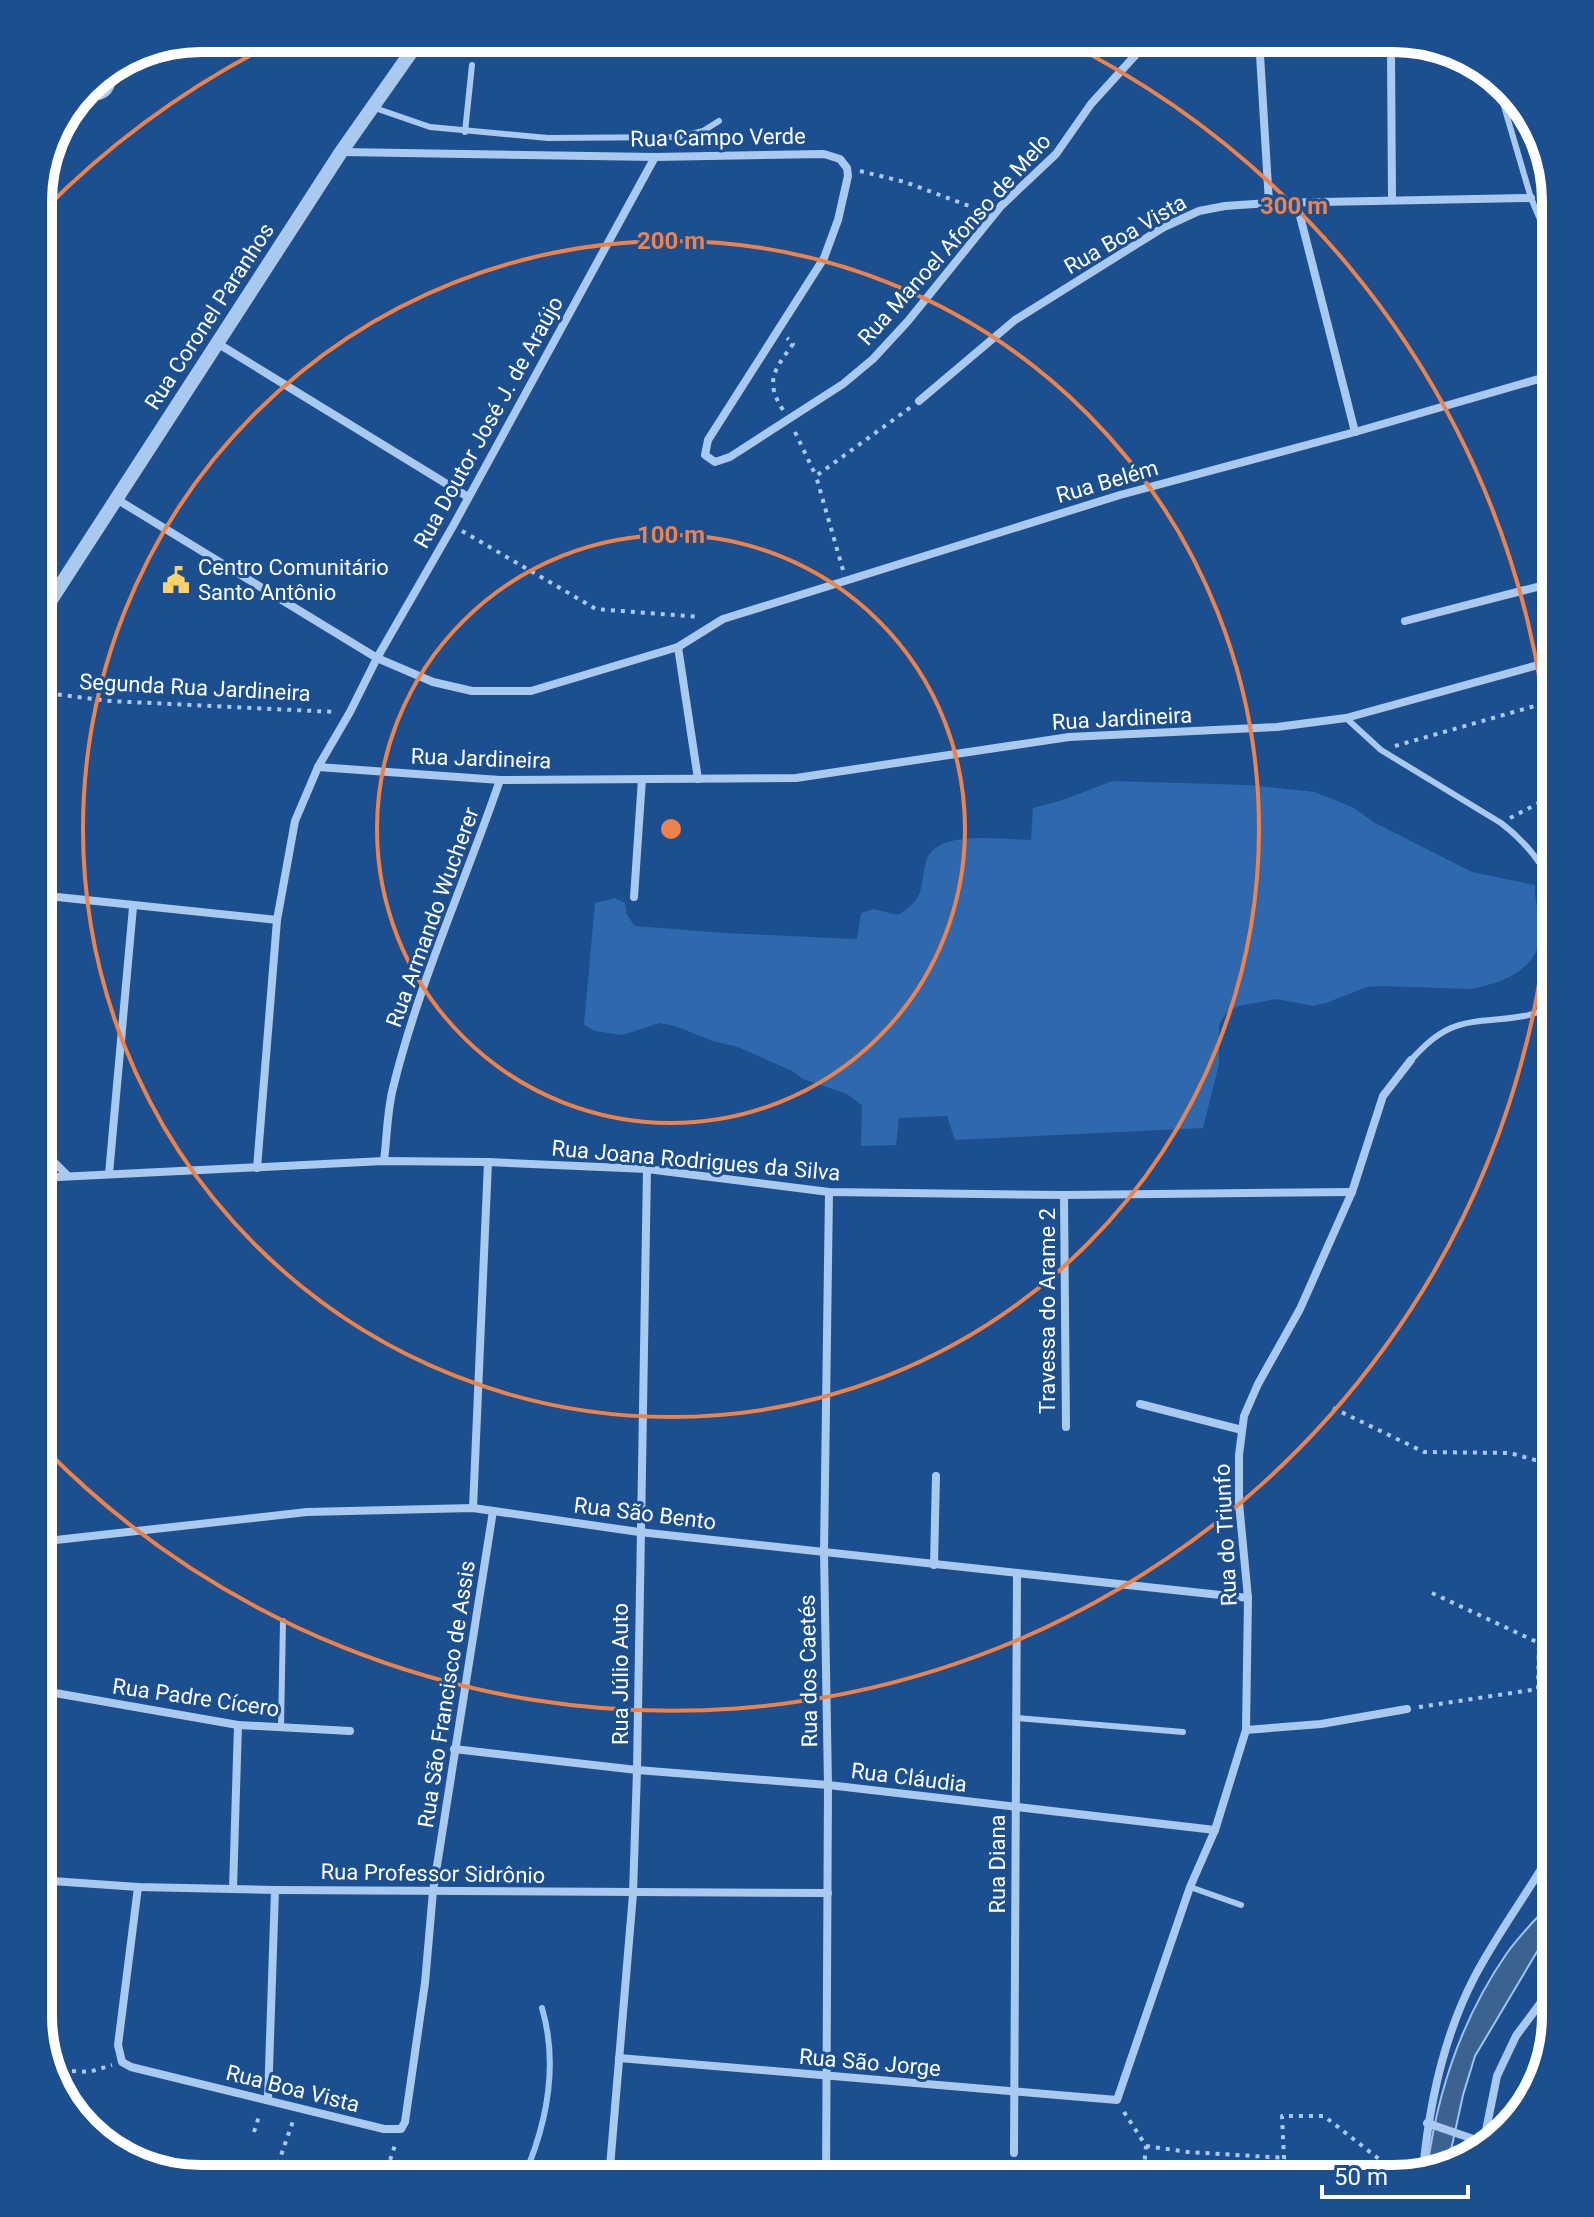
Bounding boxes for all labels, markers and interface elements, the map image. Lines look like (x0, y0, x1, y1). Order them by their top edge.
street label: Rua Campo Verde (630, 123, 806, 152)
street label: Rua Manoel Afonso de Melo (853, 128, 1056, 350)
street label: Rua Boa Vista (1060, 189, 1191, 279)
text: 300 m (1260, 192, 1328, 220)
street label: Rua Coronel Paranhos (140, 218, 279, 414)
text: 200 m (637, 227, 705, 255)
street label: Rua Doutor José J. de Araújo (409, 292, 568, 553)
street label: Rua Belém (1053, 455, 1161, 508)
text: 100 m (637, 521, 705, 549)
place label: Centro Comunitário Santo Antônio (198, 555, 389, 605)
public building icon: Centro Comunitário Santo Antônio (161, 565, 191, 595)
street label: Segunda Rua Jardineira (79, 669, 311, 706)
street label: Rua Jardineira (1051, 702, 1193, 735)
street label: Rua Jardineira (410, 744, 552, 773)
street label: Rua Armando Wucherer (381, 803, 484, 1030)
centre of rings (657, 815, 685, 843)
street label: Rua Joana Rodrigues da Silva (551, 1135, 841, 1186)
street label: Travessa do Arame 2 (1035, 1208, 1060, 1414)
street label: Rua do Triunfo (1209, 1463, 1242, 1607)
street label: Rua São Bento (572, 1492, 718, 1535)
street label: Rua São Francisco de Assis (413, 1559, 480, 1829)
street label: Rua dos Caetés (795, 1594, 822, 1748)
street label: Rua Júlio Auto (608, 1603, 633, 1745)
street label: Rua Padre Cícero (111, 1673, 281, 1722)
street label: Rua Cláudia (850, 1758, 968, 1797)
street label: Rua Diana (985, 1815, 1010, 1913)
street label: Rua Professor Sidrônio (320, 1859, 546, 1888)
street label: Rua São Jorge (798, 2044, 942, 2081)
street label: Rua Boa Vista (224, 2060, 362, 2117)
scale bar (1322, 2149, 1468, 2199)
text: 50 m (1334, 2163, 1388, 2191)

